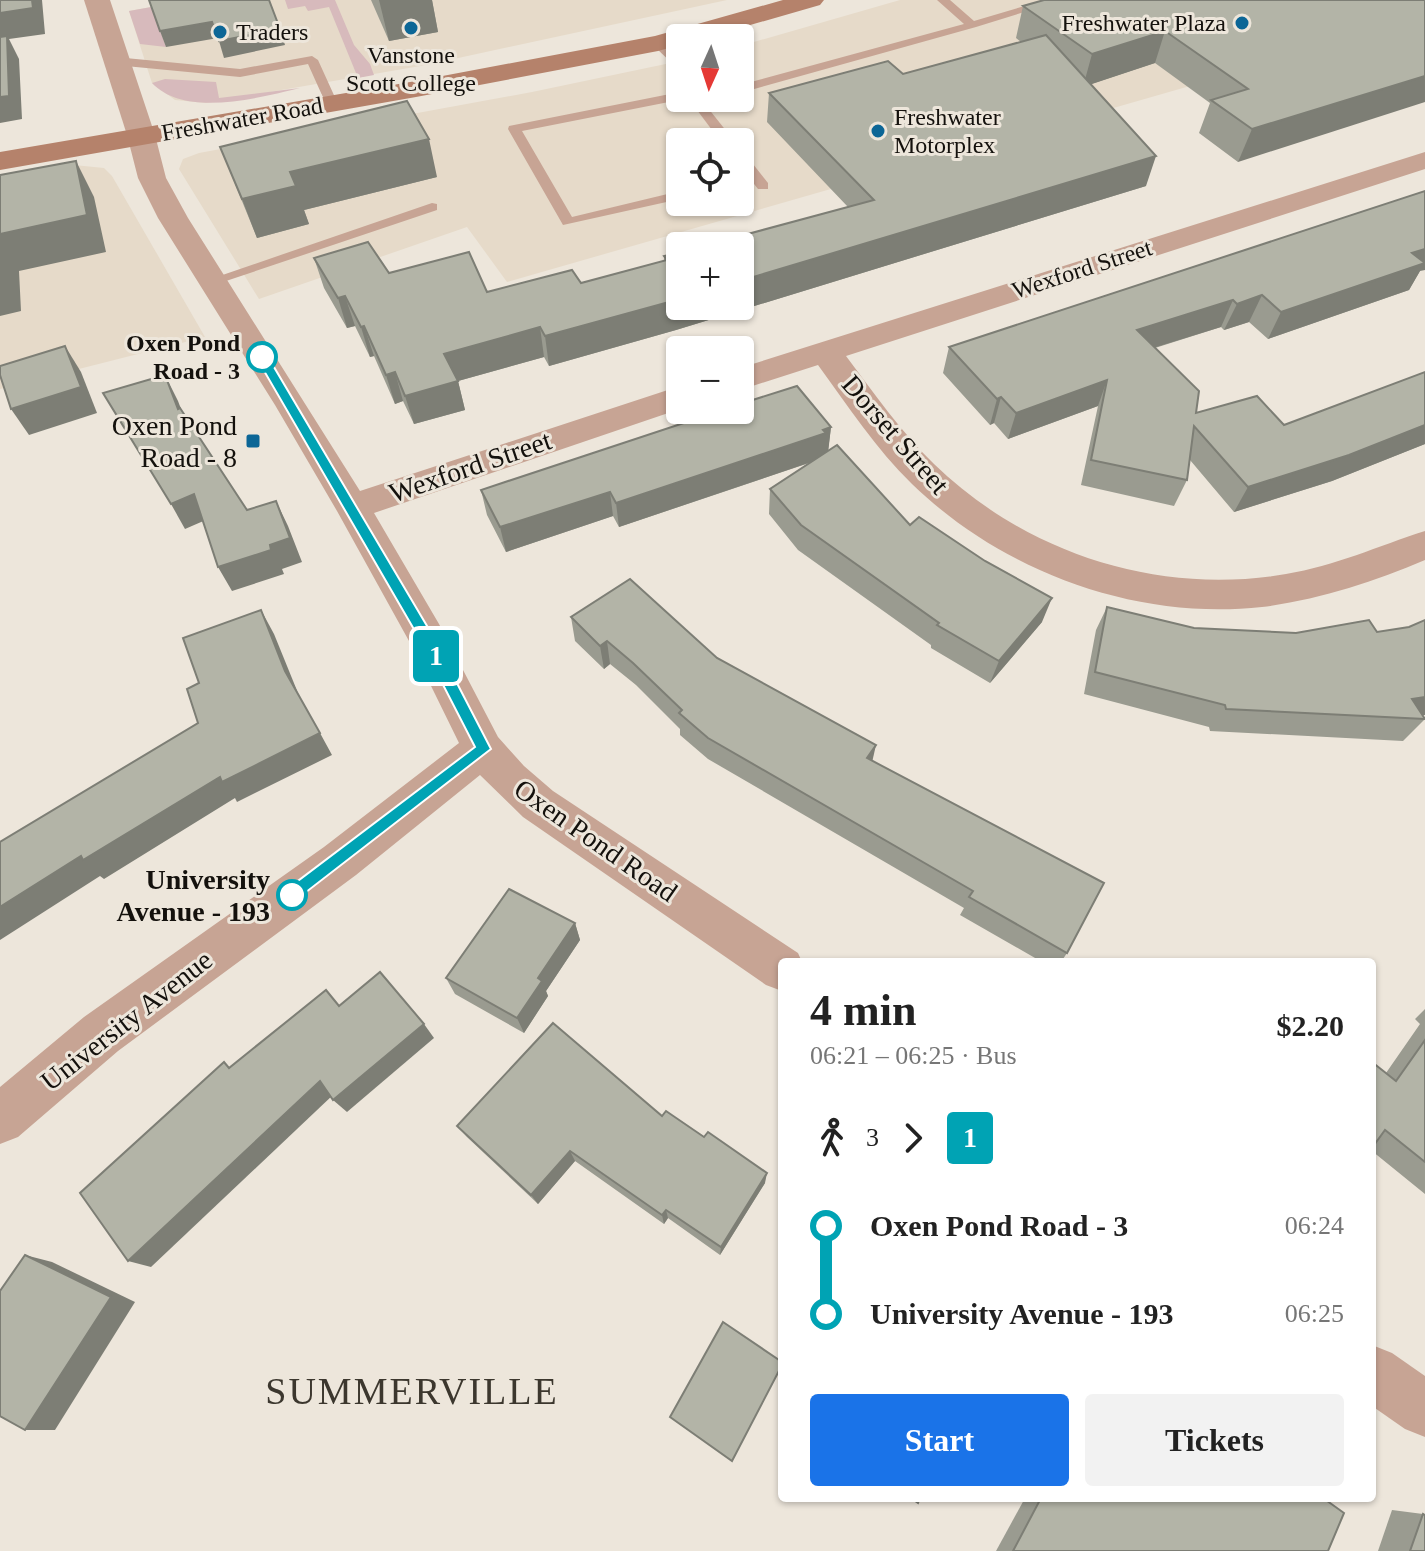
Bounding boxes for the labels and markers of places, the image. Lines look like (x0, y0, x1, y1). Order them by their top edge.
place label: Freshwater Plaza (1061, 10, 1226, 36)
marker: Freshwater Plaza (1233, 14, 1251, 32)
place label: Traders (236, 19, 308, 45)
marker: Vanstone Scott College (402, 19, 420, 37)
marker: Traders (211, 23, 229, 41)
place label: Vanstone Scott College (346, 42, 476, 96)
place label: Freshwater Motorplex (894, 104, 1001, 158)
marker: Freshwater Motorplex (869, 122, 887, 140)
place label: Oxen Pond Road - 3 (126, 330, 241, 384)
marker: Oxen Pond Road - 3 (247, 342, 277, 372)
place label: Oxen Pond Road - 8 (112, 410, 237, 473)
marker: Oxen Pond Road - 8 (244, 432, 262, 450)
place label: University Avenue - 193 (117, 864, 270, 927)
marker: University Avenue - 193 (277, 880, 307, 910)

